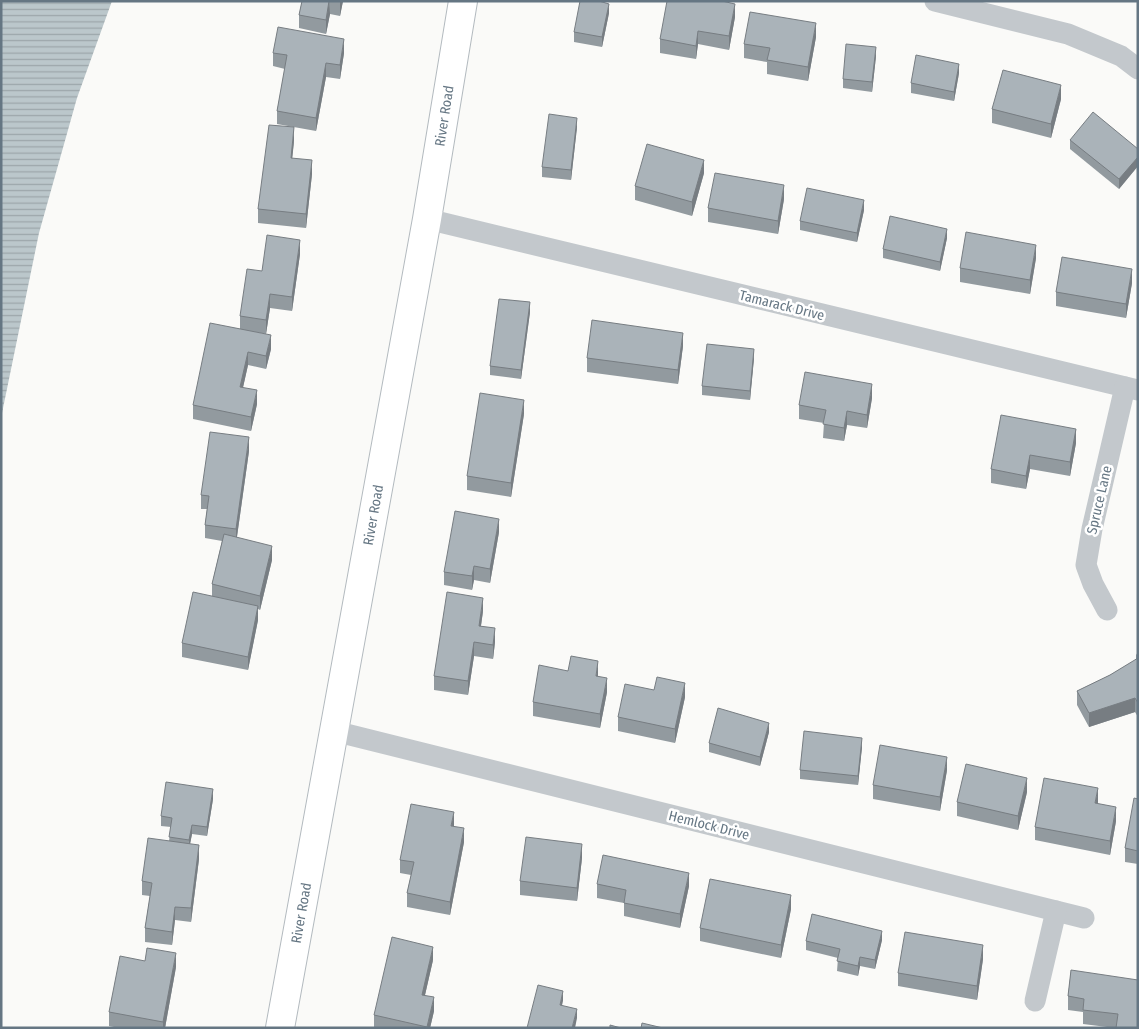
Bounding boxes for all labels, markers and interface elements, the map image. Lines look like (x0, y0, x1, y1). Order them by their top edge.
street label: River Road (431, 84, 458, 148)
street label: Tamarack Drive (738, 287, 826, 324)
street label: Spruce Lane (1083, 464, 1116, 536)
street label: River Road (360, 483, 387, 547)
street label: Hemlock Drive (667, 807, 751, 844)
street label: River Road (288, 881, 315, 945)

